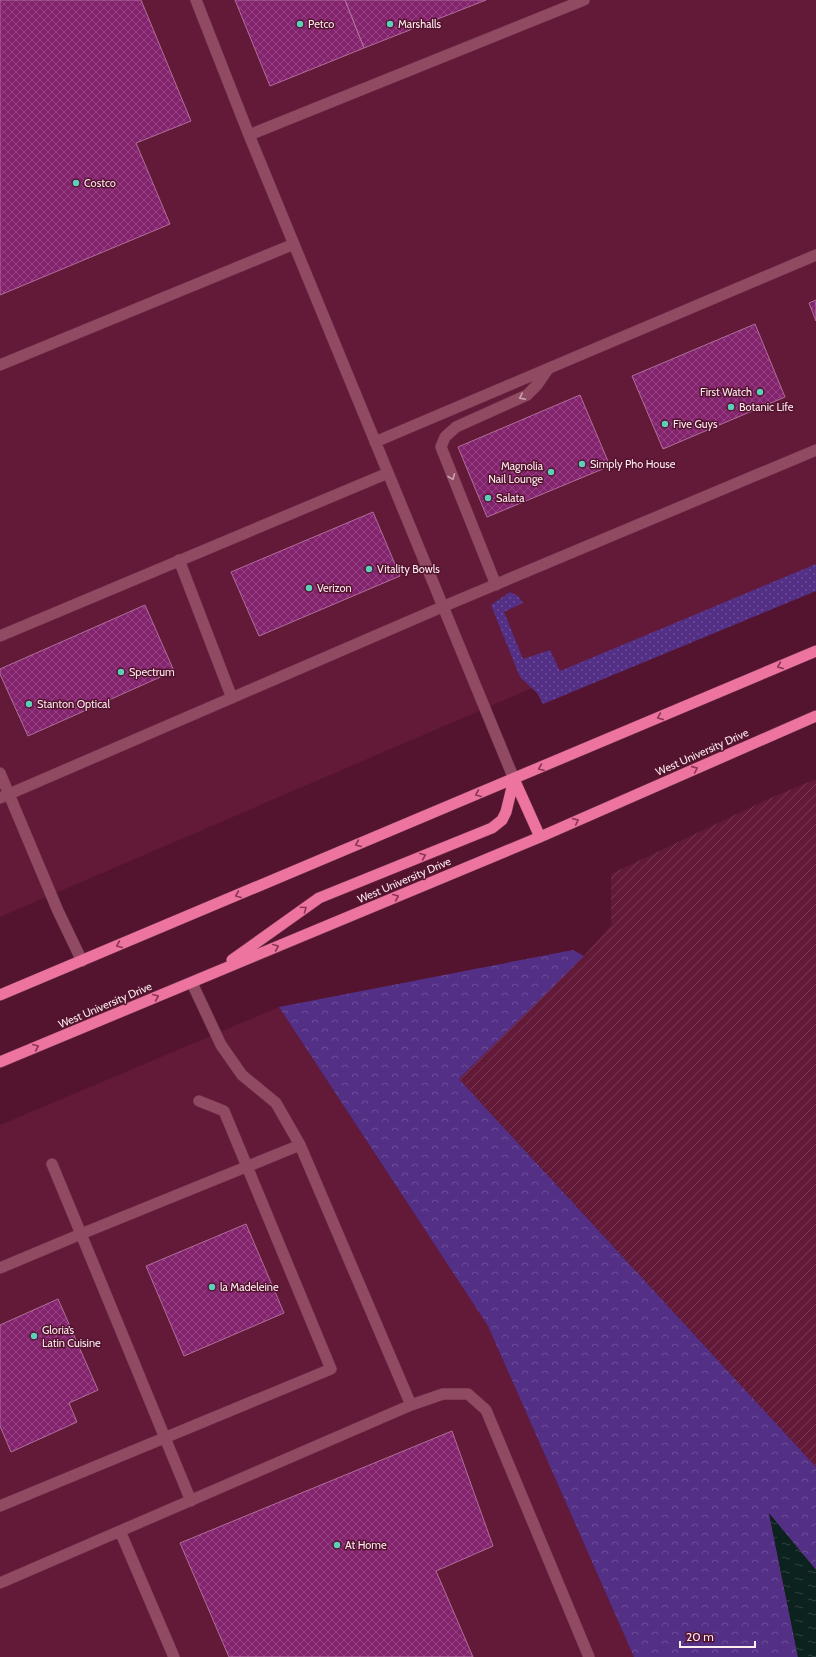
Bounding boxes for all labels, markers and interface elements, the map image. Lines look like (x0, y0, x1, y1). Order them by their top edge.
place label: Petco (308, 17, 334, 31)
place label: Marshalls (398, 17, 442, 31)
marker: Petco (295, 19, 305, 29)
marker: Marshalls (385, 19, 395, 29)
place label: Costco (84, 176, 116, 190)
marker: Costco (71, 178, 81, 188)
place label: First Watch (700, 385, 752, 399)
marker: First Watch (755, 387, 765, 397)
one-way arrow (518, 392, 526, 399)
place label: Botanic Life (739, 400, 794, 414)
marker: Botanic Life (726, 402, 736, 412)
place label: Five Guys (673, 417, 718, 431)
marker: Five Guys (660, 419, 670, 429)
place label: Simply Pho House (590, 457, 676, 471)
place label: Magnolia Nail Lounge (488, 459, 544, 486)
marker: Simply Pho House (577, 459, 587, 469)
marker: Magnolia Nail Lounge (546, 467, 556, 477)
one-way arrow (447, 473, 455, 480)
place label: Salata (496, 491, 525, 505)
marker: Salata (483, 493, 493, 503)
place label: Vitality Bowls (377, 562, 440, 576)
marker: Vitality Bowls (364, 564, 374, 574)
place label: Verizon (317, 581, 352, 595)
marker: Verizon (304, 583, 314, 593)
one-way arrow (777, 661, 785, 669)
place label: Spectrum (129, 665, 175, 679)
marker: Spectrum (116, 667, 126, 677)
place label: Stanton Optical (37, 697, 110, 711)
marker: Stanton Optical (24, 699, 34, 709)
one-way arrow (657, 712, 664, 720)
street label: West University Drive (653, 725, 751, 779)
one-way arrow (537, 763, 544, 771)
one-way arrow (691, 766, 699, 774)
one-way arrow (475, 789, 482, 797)
one-way arrow (573, 818, 580, 826)
one-way arrow (355, 840, 362, 848)
one-way arrow (419, 852, 426, 860)
street label: West University Drive (355, 854, 453, 906)
one-way arrow (235, 890, 243, 898)
one-way arrow (391, 894, 399, 902)
one-way arrow (300, 907, 307, 914)
one-way arrow (115, 941, 122, 949)
one-way arrow (271, 944, 279, 952)
street label: West University Drive (56, 979, 154, 1031)
one-way arrow (153, 994, 160, 1002)
one-way arrow (32, 1044, 39, 1052)
place label: la Madeleine (220, 1280, 279, 1294)
marker: la Madeleine (207, 1282, 217, 1292)
place label: Gloria’s Latin Cuisine (42, 1323, 101, 1350)
marker: Gloria’s Latin Cuisine (29, 1331, 39, 1341)
place label: At Home (345, 1538, 387, 1552)
marker: At Home (332, 1540, 342, 1550)
scale bar (680, 1623, 755, 1649)
text: 20 m (686, 1629, 714, 1644)

